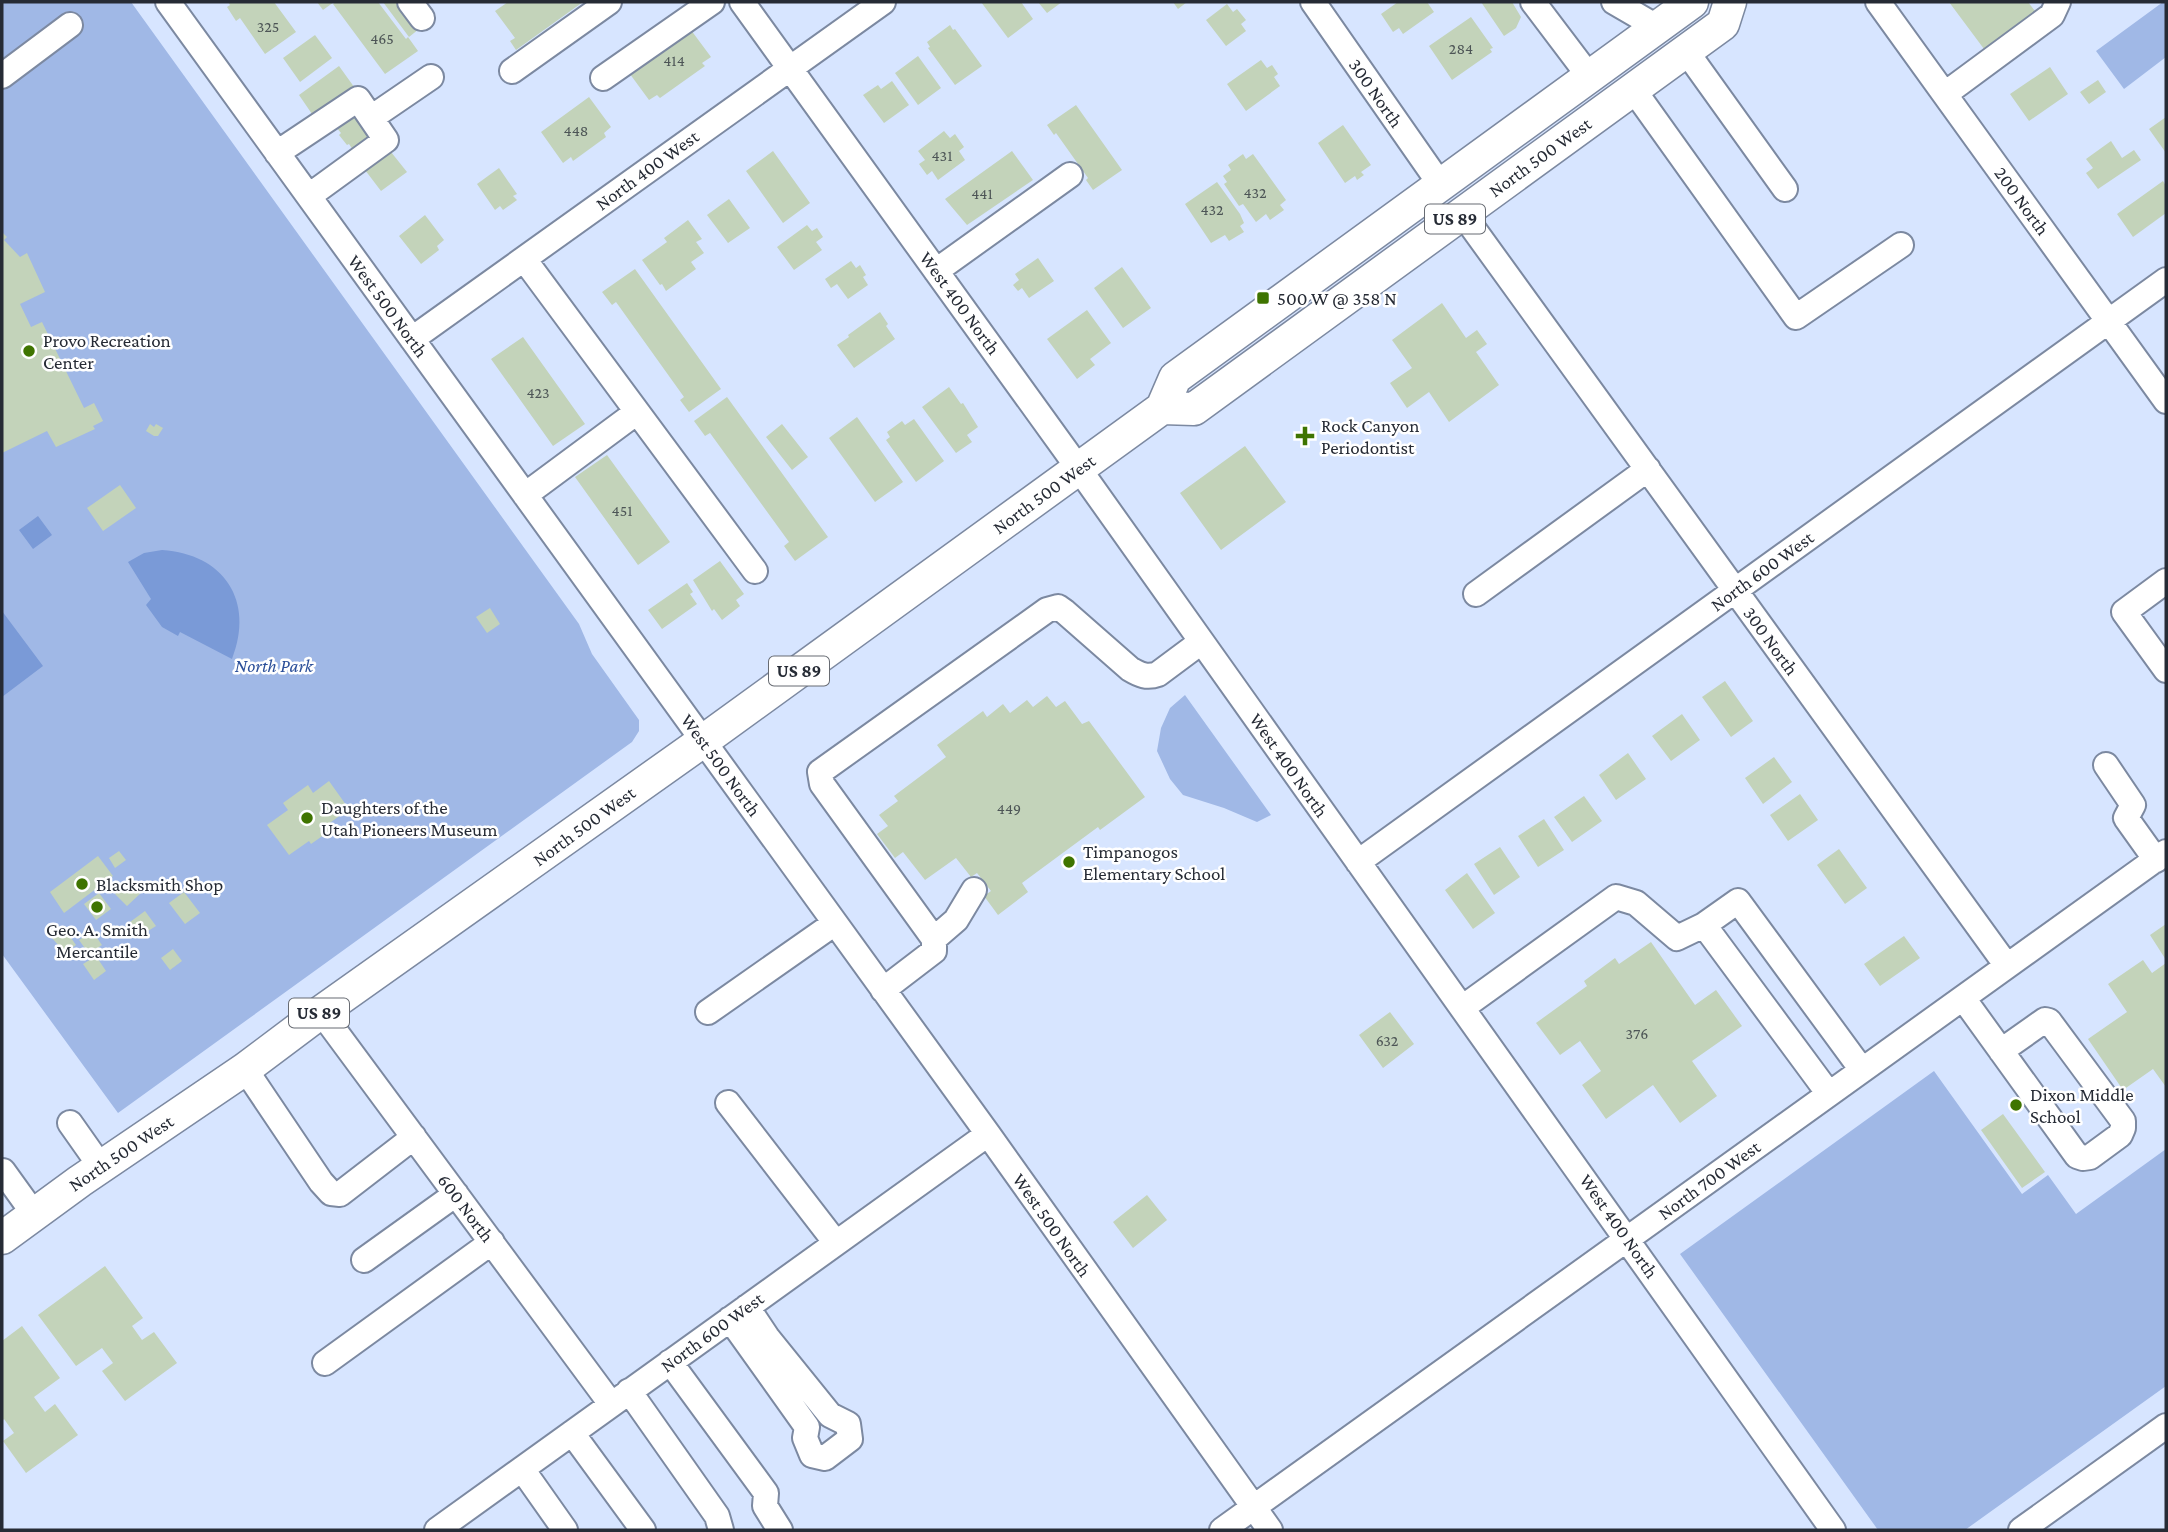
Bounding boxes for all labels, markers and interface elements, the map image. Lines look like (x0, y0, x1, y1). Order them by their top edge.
house number: 325 (257, 18, 279, 35)
house number: 465 (370, 30, 394, 47)
house number: 284 (1449, 40, 1473, 57)
house number: 414 (663, 52, 685, 69)
street label: 300 North (1345, 55, 1407, 131)
street label: North 500 West (1485, 112, 1596, 201)
house number: 448 (564, 122, 588, 139)
street label: North 400 West (591, 125, 703, 214)
house number: 431 (932, 147, 952, 164)
street label: 200 North (1990, 163, 2054, 239)
house number: 432 (1243, 184, 1267, 201)
house number: 441 (971, 185, 993, 202)
house number: 432 (1200, 201, 1224, 218)
road number: US 89 (1425, 204, 1485, 233)
street label: West 400 North (916, 247, 1004, 359)
street label: West 500 North (344, 251, 432, 361)
place label: 500 W @ 358 N (1277, 288, 1397, 309)
marker: 500 W @ 358 N (1255, 290, 1271, 306)
place label: Provo Recreation Center (43, 330, 171, 373)
marker: Provo Recreation Center (21, 343, 37, 359)
house number: 423 (526, 384, 550, 401)
place label: Rock Canyon Periodontist (1321, 415, 1419, 458)
marker: Rock Canyon Periodontist (1295, 426, 1315, 446)
street label: North 500 West (989, 449, 1100, 538)
house number: 451 (612, 502, 632, 519)
street label: North 600 West (1706, 526, 1818, 615)
street label: 300 North (1739, 603, 1803, 679)
park label: North Park (235, 655, 314, 676)
road number: US 89 (769, 656, 829, 686)
street label: West 400 North (1245, 709, 1333, 821)
street label: West 500 North (677, 710, 765, 820)
street label: North 500 West (529, 781, 640, 870)
place label: Daughters of the Utah Pioneers Museum (321, 797, 497, 840)
house number: 449 (997, 800, 1021, 817)
marker: Daughters of the Utah Pioneers Museum (299, 810, 315, 826)
place label: Timpanogos Elementary School (1083, 841, 1225, 884)
marker: Timpanogos Elementary School (1061, 854, 1077, 870)
place label: Blacksmith Shop (96, 874, 223, 895)
marker: Blacksmith Shop (74, 876, 90, 892)
marker: Geo. A. Smith Mercantile (89, 899, 105, 915)
place label: Geo. A. Smith Mercantile (46, 919, 148, 962)
road number: US 89 (289, 998, 349, 1028)
house number: 376 (1626, 1025, 1648, 1042)
house number: 632 (1376, 1032, 1399, 1049)
place label: Dixon Middle School (2030, 1084, 2134, 1127)
marker: Dixon Middle School (2008, 1097, 2024, 1113)
street label: North 500 West (65, 1110, 178, 1196)
street label: North 700 West (1654, 1136, 1765, 1224)
street label: West 500 North (1009, 1169, 1095, 1281)
street label: 600 North (434, 1170, 498, 1246)
street label: West 400 North (1575, 1170, 1663, 1282)
street label: North 600 West (656, 1287, 768, 1376)

